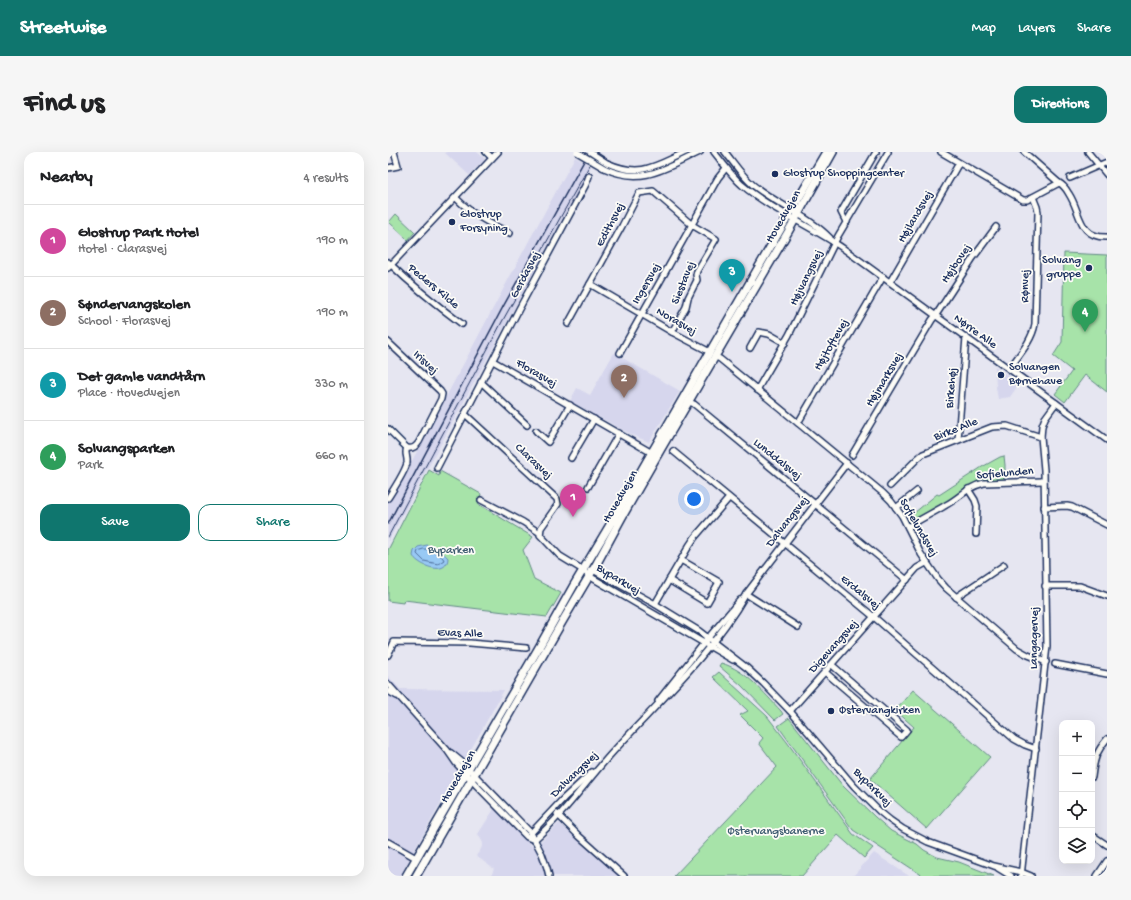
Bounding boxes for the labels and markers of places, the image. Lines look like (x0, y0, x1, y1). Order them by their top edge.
place label: Glostrup Shoppingcenter (783, 167, 906, 181)
marker: Glostrup Shoppingcenter (770, 169, 780, 179)
place label: Glostrup Forsyning (459, 208, 508, 236)
marker: Glostrup Forsyning (447, 217, 457, 227)
place label: Solvang gruppe (1042, 254, 1082, 282)
pin: 3 (719, 259, 745, 292)
marker: Solvang gruppe (1084, 263, 1094, 273)
pin: 4 (1072, 299, 1098, 332)
place label: Solvangen Børnehave (1008, 361, 1063, 389)
pin: 2 (611, 365, 637, 398)
marker: Solvangen Børnehave (996, 370, 1006, 380)
pin: 1 (560, 484, 586, 517)
place label: Østervangkirken (839, 704, 920, 718)
marker: Østervangkirken (826, 706, 836, 716)

